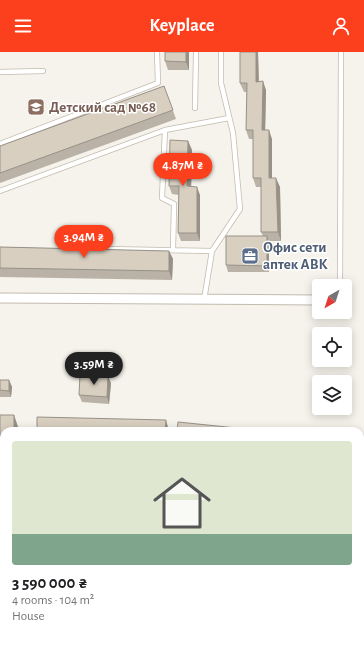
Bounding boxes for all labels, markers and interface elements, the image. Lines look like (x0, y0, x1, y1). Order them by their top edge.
icon: menu (12, 15, 34, 37)
icon: person (330, 15, 352, 37)
text: Keyplace (150, 17, 214, 35)
school or university icon: Детский сад №68 (26, 97, 46, 117)
place label: Детский сад №68 (49, 100, 156, 115)
pin: 4.87M ₴ (146, 153, 220, 187)
text: 4.87M ₴ (162, 159, 204, 172)
pin: 3.94M ₴ (47, 225, 121, 259)
text: 3.94M ₴ (63, 231, 105, 244)
place label: Офис сети аптек АВК (263, 240, 328, 272)
office icon: Офис сети аптек АВК (240, 246, 260, 266)
north arrow (312, 279, 352, 319)
map controls (312, 279, 352, 415)
button: locate (312, 327, 352, 367)
pin: 3.59M ₴ (57, 352, 131, 386)
text: 3.59M ₴ (74, 358, 114, 371)
button: layers (312, 375, 352, 415)
icon: home (146, 467, 218, 539)
text: 3 590 000 ₴ (12, 574, 88, 591)
text: 4 rooms · 104 m² (12, 594, 94, 607)
text: House (12, 610, 44, 623)

